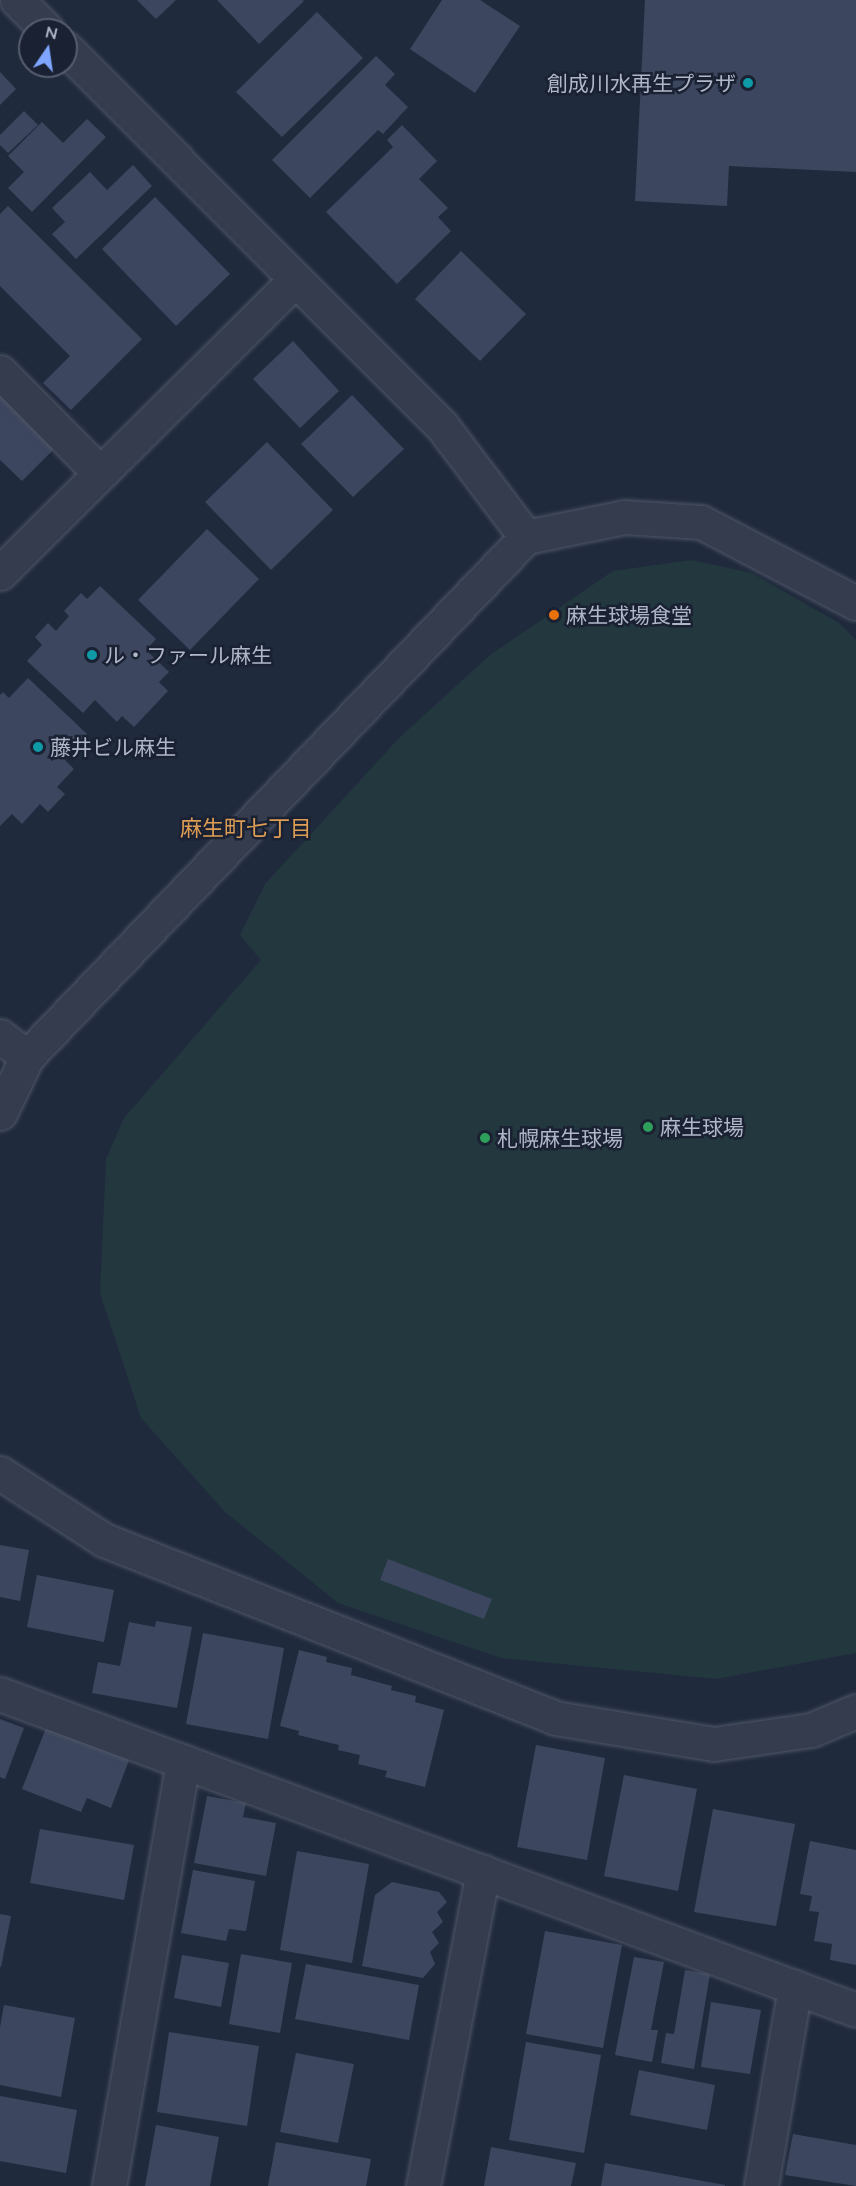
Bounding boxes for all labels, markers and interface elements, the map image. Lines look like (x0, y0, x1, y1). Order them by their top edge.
north arrow (18, 18, 78, 78)
text: N (43, 21, 60, 44)
place label: 創成川水再生プラザ (547, 70, 736, 96)
marker: 創成川水再生プラザ (741, 76, 755, 90)
place label: 麻生球場食堂 (566, 602, 692, 628)
marker: 麻生球場食堂 (547, 608, 561, 622)
place label: ル・ファール麻生 (104, 642, 272, 668)
marker: ル・ファール麻生 (85, 648, 99, 662)
place label: 藤井ビル麻生 (50, 734, 176, 760)
marker: 藤井ビル麻生 (31, 740, 45, 754)
district label: 麻生町七丁目 (180, 816, 312, 842)
place label: 麻生球場 (660, 1114, 744, 1140)
marker: 麻生球場 (641, 1120, 655, 1134)
place label: 札幌麻生球場 (497, 1125, 623, 1151)
marker: 札幌麻生球場 (478, 1131, 492, 1145)

